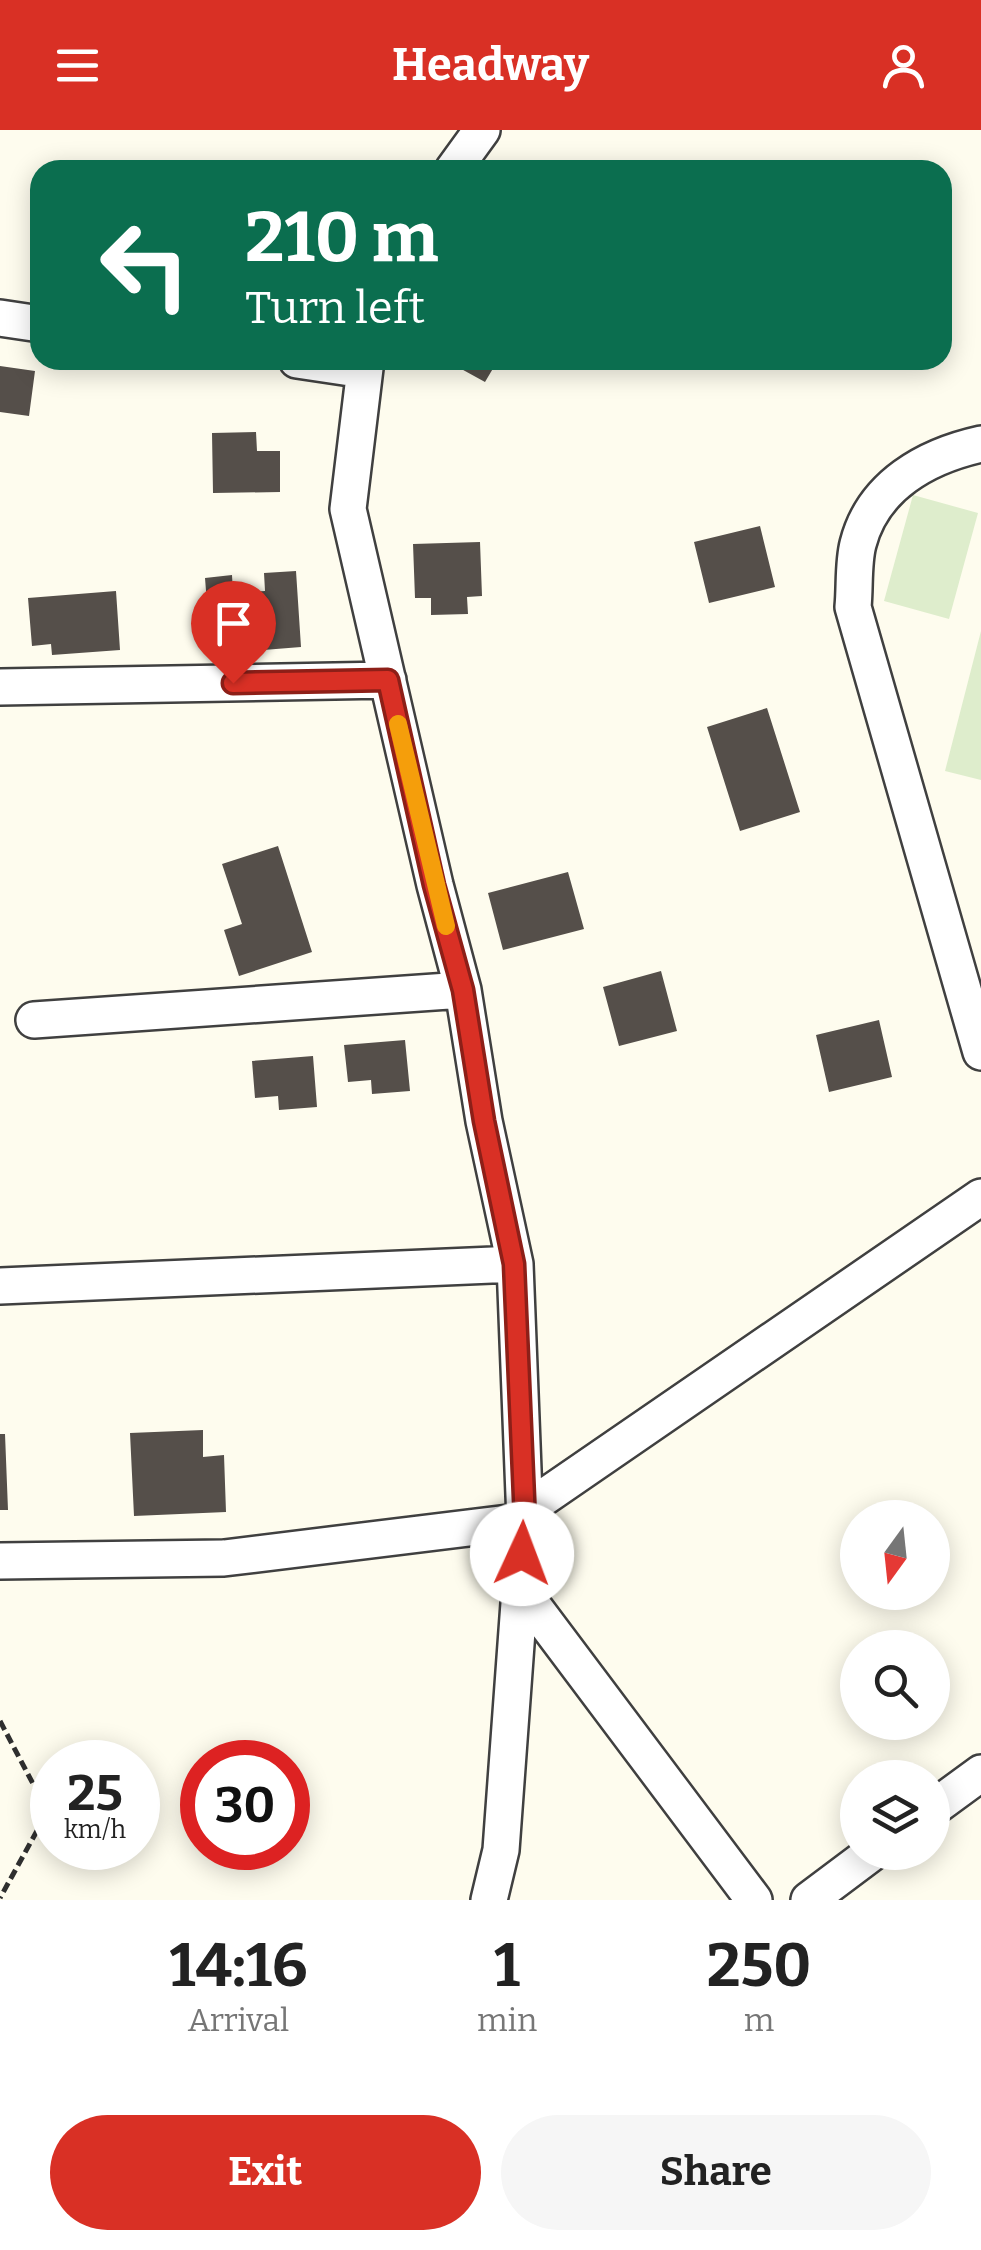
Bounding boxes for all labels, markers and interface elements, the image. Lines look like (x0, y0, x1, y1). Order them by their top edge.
icon: menu (50, 38, 105, 93)
text: Headway (392, 38, 589, 92)
icon: person (876, 38, 931, 93)
text: 210 m (245, 196, 438, 280)
icon: left (80, 200, 210, 330)
text: Turn left (245, 281, 425, 335)
pin (191, 581, 276, 684)
icon: arrive (206, 596, 261, 651)
north arrow (840, 1500, 950, 1610)
map controls (840, 1500, 950, 1870)
position arrow (470, 1502, 574, 1606)
button: search (840, 1630, 950, 1740)
speed limit sign: 30 (180, 1740, 310, 1870)
button: layers (840, 1760, 950, 1870)
text: 25 (67, 1763, 123, 1823)
text: km/h (64, 1815, 126, 1845)
text: 14:16 (170, 1930, 307, 2002)
text: 1 (494, 1930, 520, 2002)
text: 250 (707, 1930, 811, 2002)
text: Arrival (188, 2001, 289, 2039)
text: min (477, 2001, 537, 2039)
text: m (744, 2001, 774, 2039)
button: Exit (50, 2115, 481, 2230)
button: Share (501, 2115, 931, 2230)

